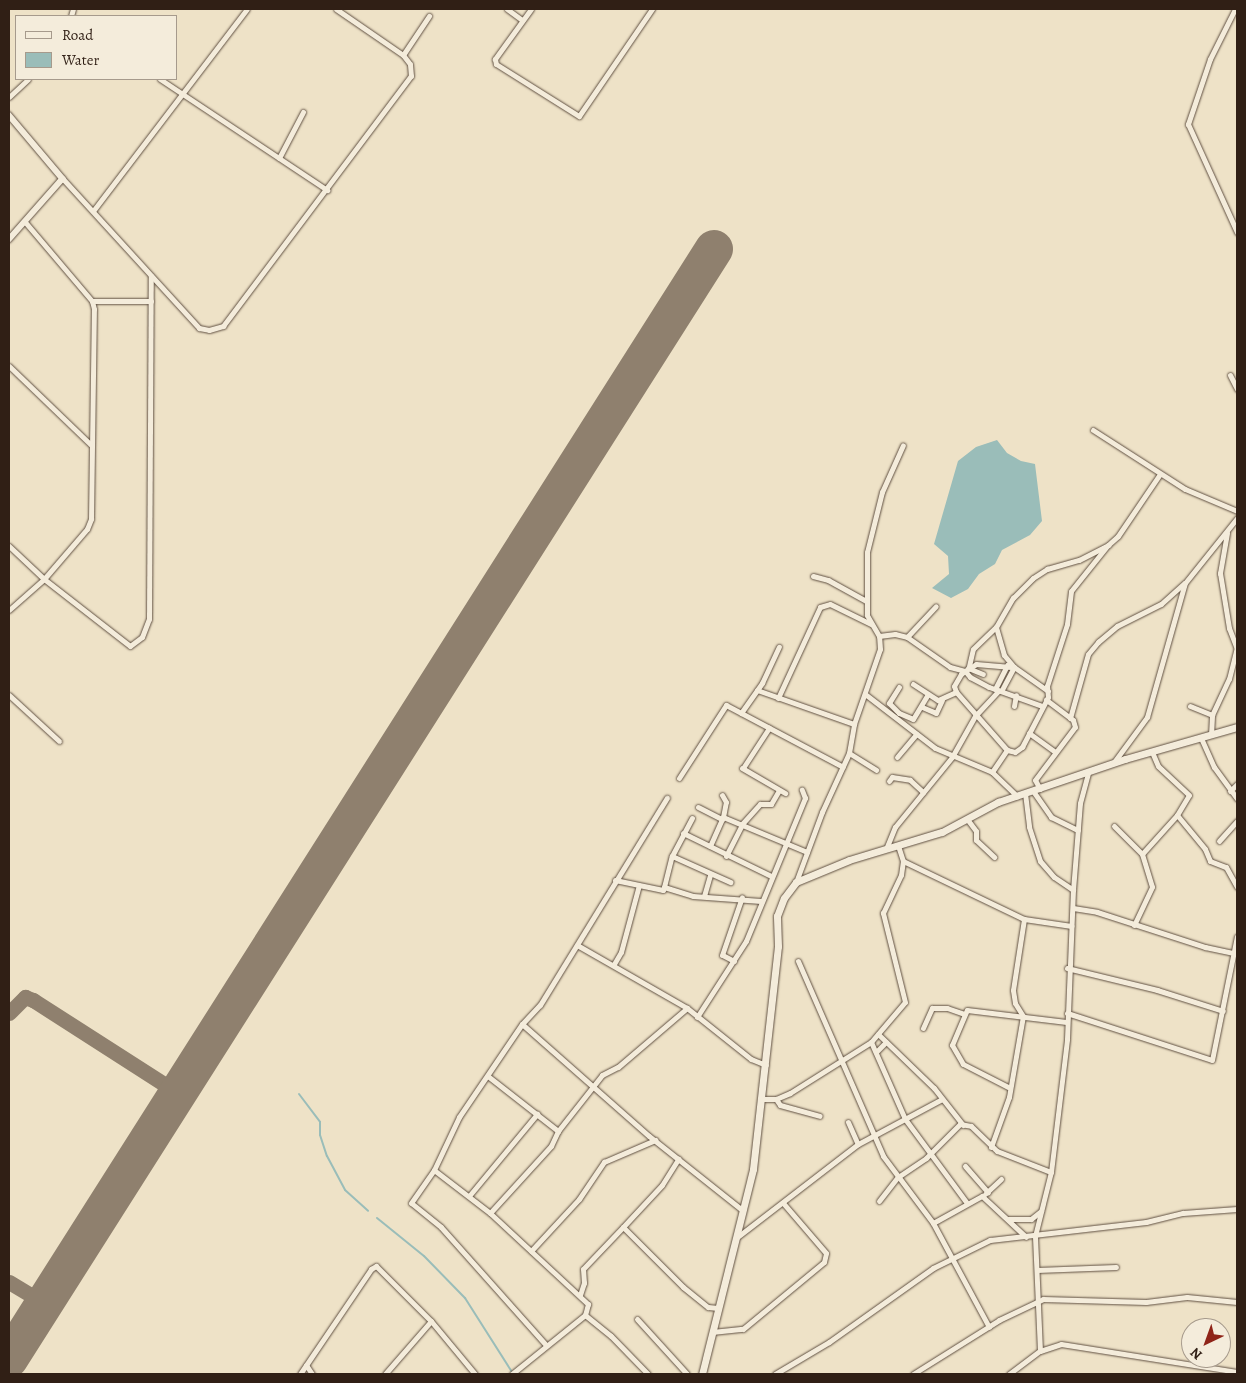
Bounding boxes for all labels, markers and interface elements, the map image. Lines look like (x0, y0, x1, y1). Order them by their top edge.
legend (15, 15, 178, 80)
text: Road (62, 25, 93, 45)
text: Water (62, 50, 99, 70)
north arrow (1181, 1318, 1231, 1368)
text: N (1186, 1343, 1206, 1364)

